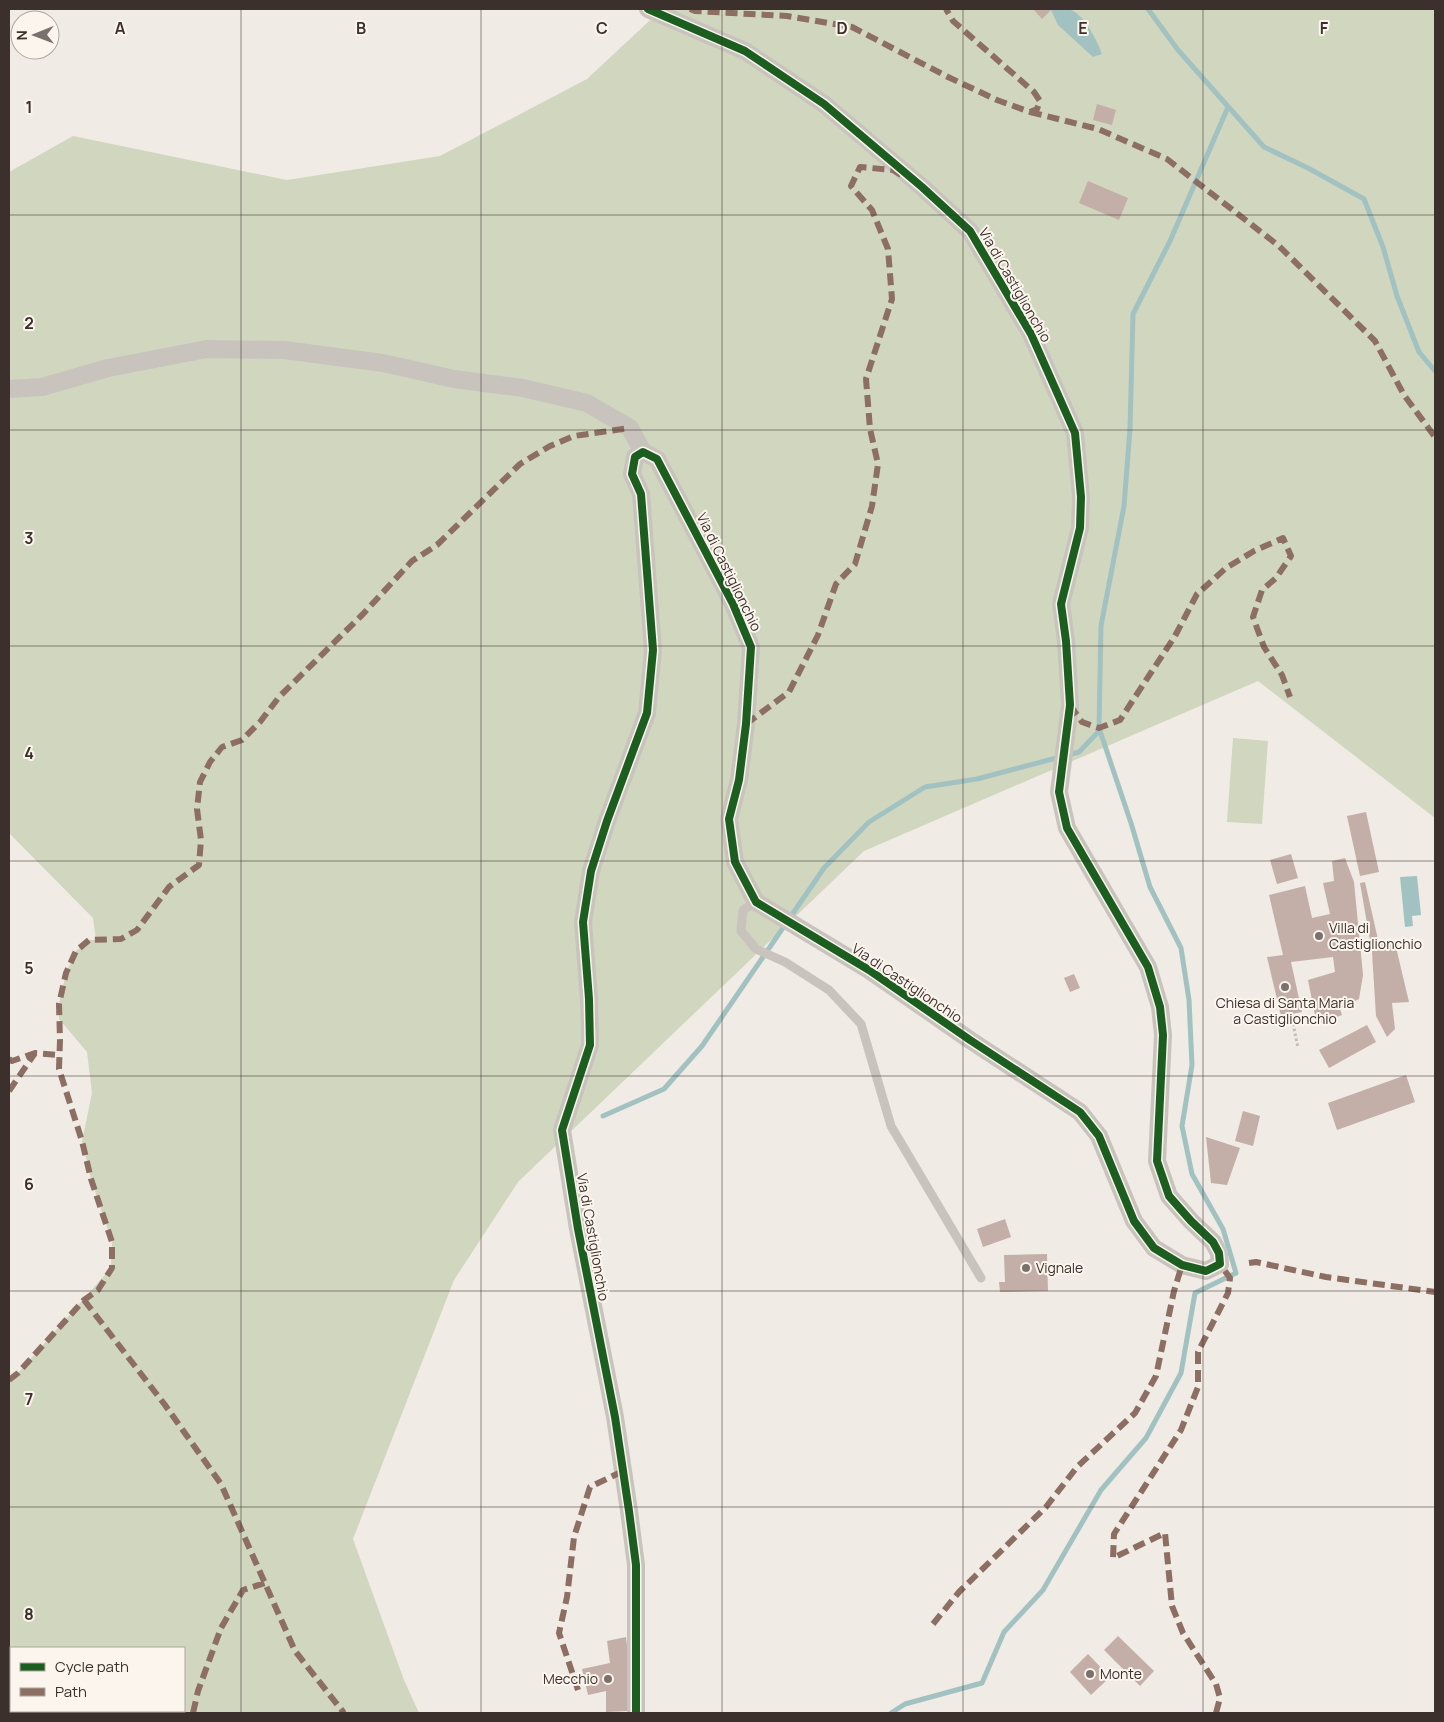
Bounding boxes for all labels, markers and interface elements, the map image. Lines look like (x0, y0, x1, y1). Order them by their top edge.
north arrow (10, 10, 60, 60)
text: A (115, 17, 126, 39)
text: B (356, 17, 366, 39)
text: C (596, 17, 608, 39)
text: D (836, 17, 848, 39)
text: E (1078, 17, 1088, 39)
text: F (1320, 17, 1329, 39)
text: N (12, 30, 31, 40)
text: 1 (25, 96, 33, 118)
street label: Via di Castiglionchio (975, 224, 1056, 346)
text: 2 (24, 312, 34, 334)
street label: Via di Castiglionchio (693, 509, 766, 634)
text: 3 (24, 527, 34, 549)
text: 4 (24, 742, 34, 764)
place label: Villa di Castiglionchio (1329, 918, 1422, 953)
marker: Villa di Castiglionchio (1313, 930, 1325, 942)
street label: Via di Castiglionchio (848, 939, 966, 1027)
text: 5 (24, 957, 34, 979)
marker: Chiesa di Santa Maria a Castiglionchio (1279, 981, 1291, 993)
place label: Chiesa di Santa Maria a Castiglionchio (1216, 993, 1354, 1028)
street label: Via di Castiglionchio (573, 1172, 614, 1302)
text: 6 (24, 1173, 34, 1195)
place label: Vignale (1036, 1258, 1083, 1277)
marker: Vignale (1020, 1262, 1032, 1274)
text: 7 (25, 1388, 33, 1410)
text: 8 (24, 1603, 34, 1625)
legend (10, 1647, 185, 1712)
text: Cycle path (55, 1656, 129, 1677)
place label: Monte (1100, 1664, 1142, 1683)
marker: Monte (1084, 1668, 1096, 1680)
place label: Mecchio (543, 1669, 598, 1688)
marker: Mecchio (602, 1673, 614, 1685)
text: Path (55, 1681, 87, 1702)

